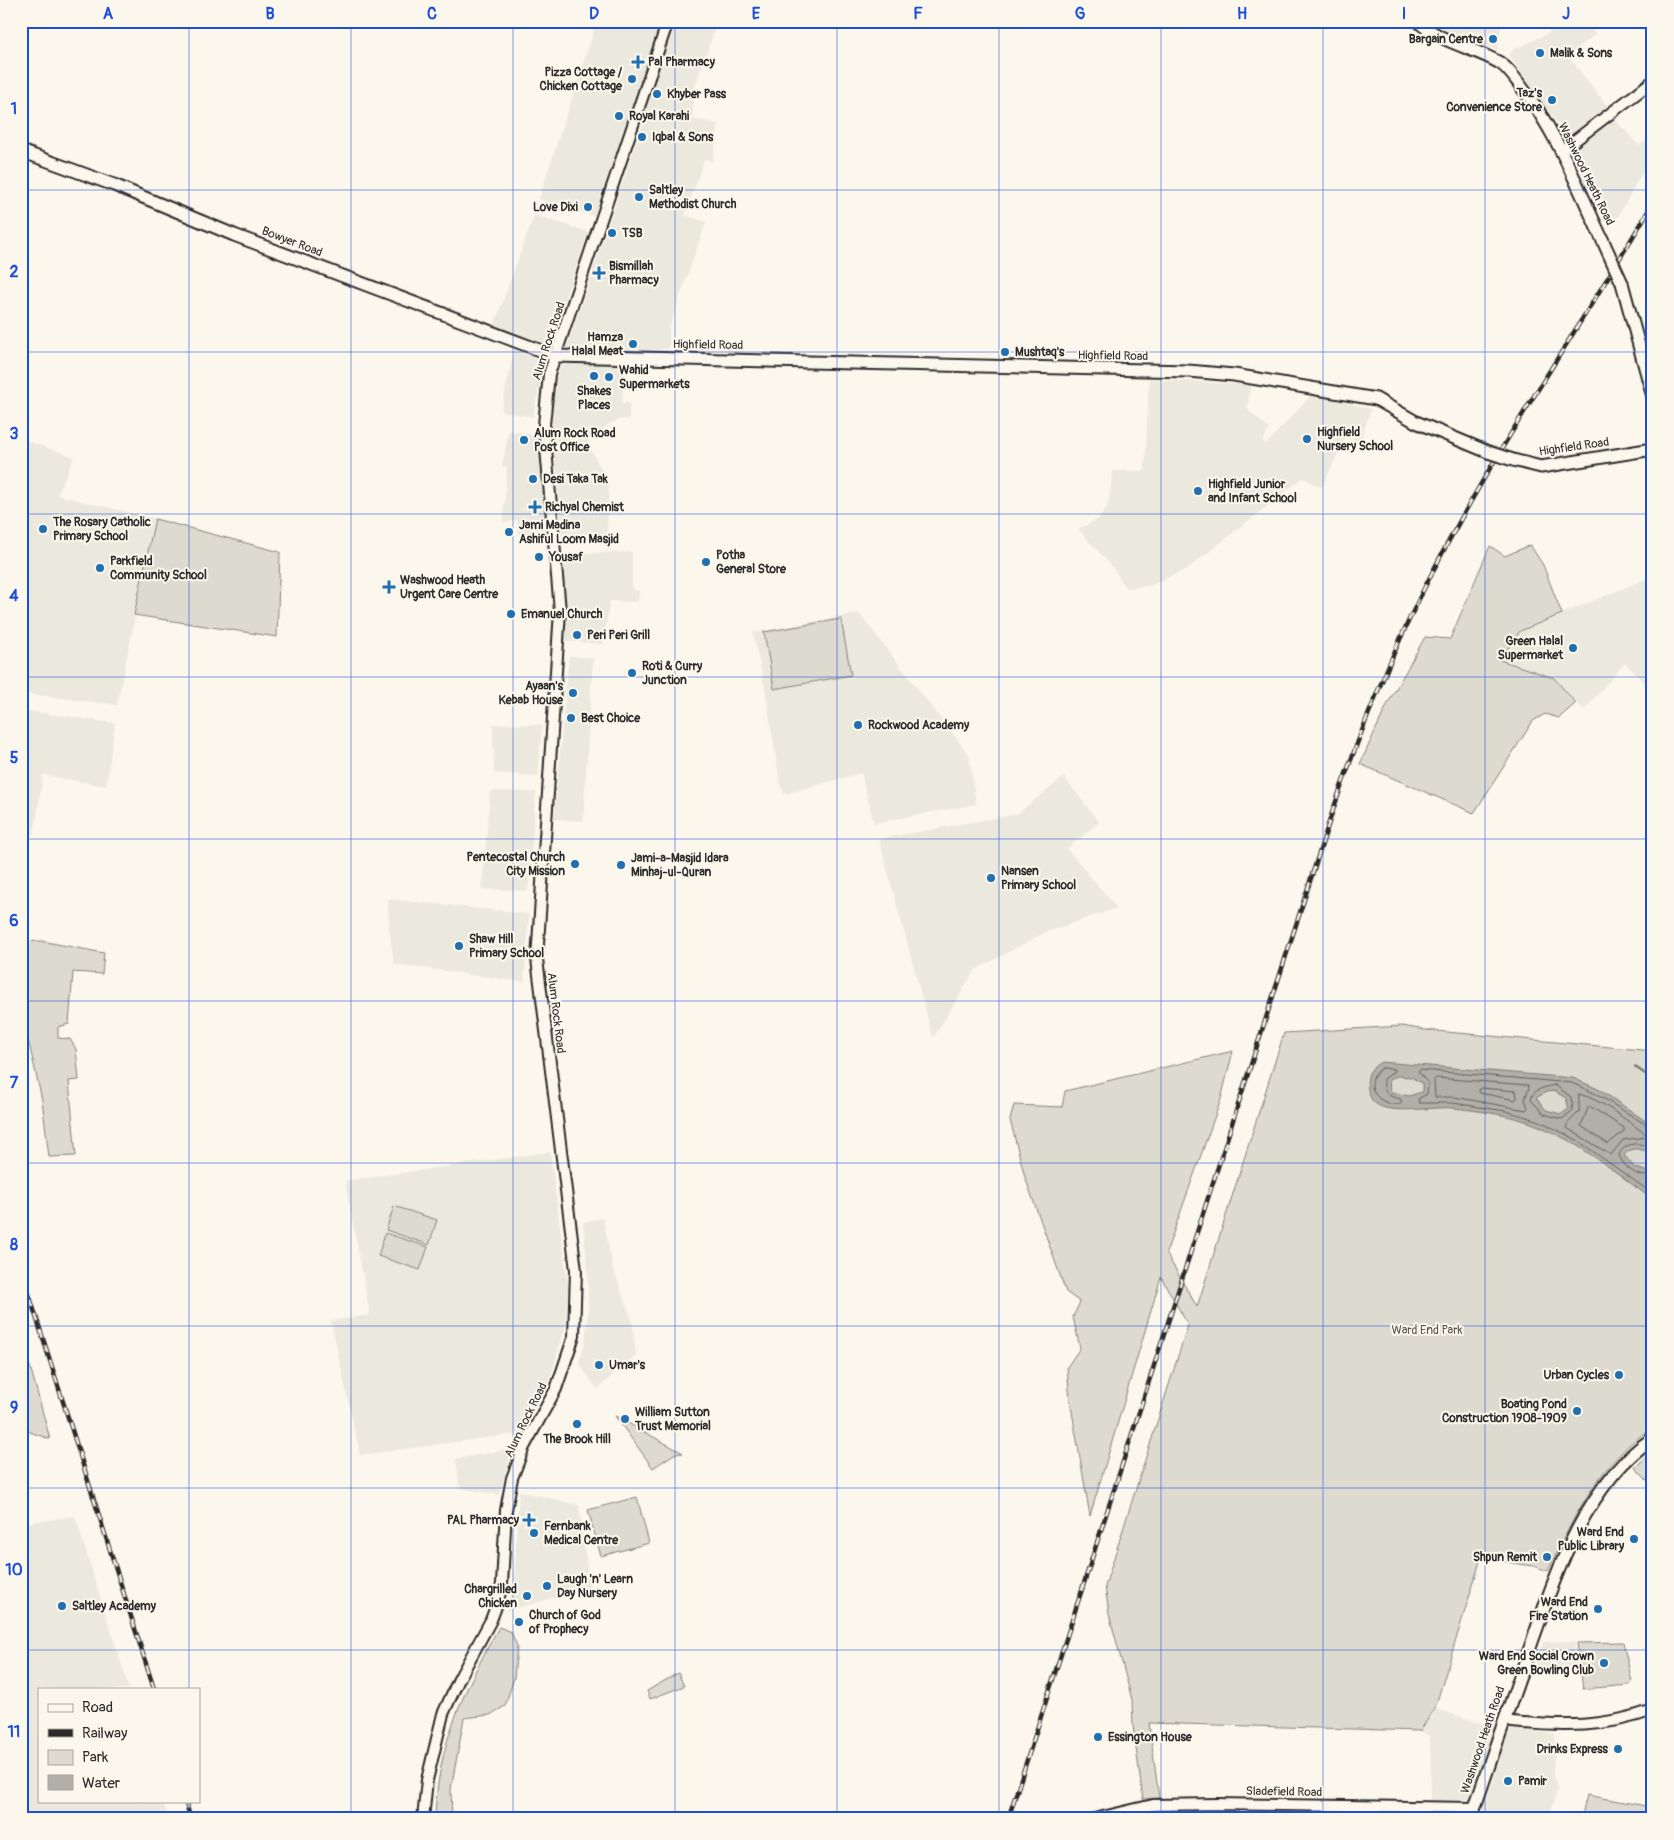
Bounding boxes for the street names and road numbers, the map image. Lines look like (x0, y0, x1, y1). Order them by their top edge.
street label: Washwood Heath Road (1555, 120, 1617, 228)
street label: Bowyer Road (259, 224, 325, 260)
street label: Alum Rock Road (529, 300, 569, 382)
street label: Highfield Road (673, 337, 744, 353)
street label: Highfield Road (1078, 348, 1149, 364)
street label: Highfield Road (1538, 435, 1610, 459)
street label: Alum Rock Road (544, 972, 568, 1054)
street label: Alum Rock Road (501, 1380, 551, 1460)
street label: Washwood Heath Road (1458, 1684, 1508, 1796)
street label: Sladefield Road (1246, 1784, 1322, 1800)

